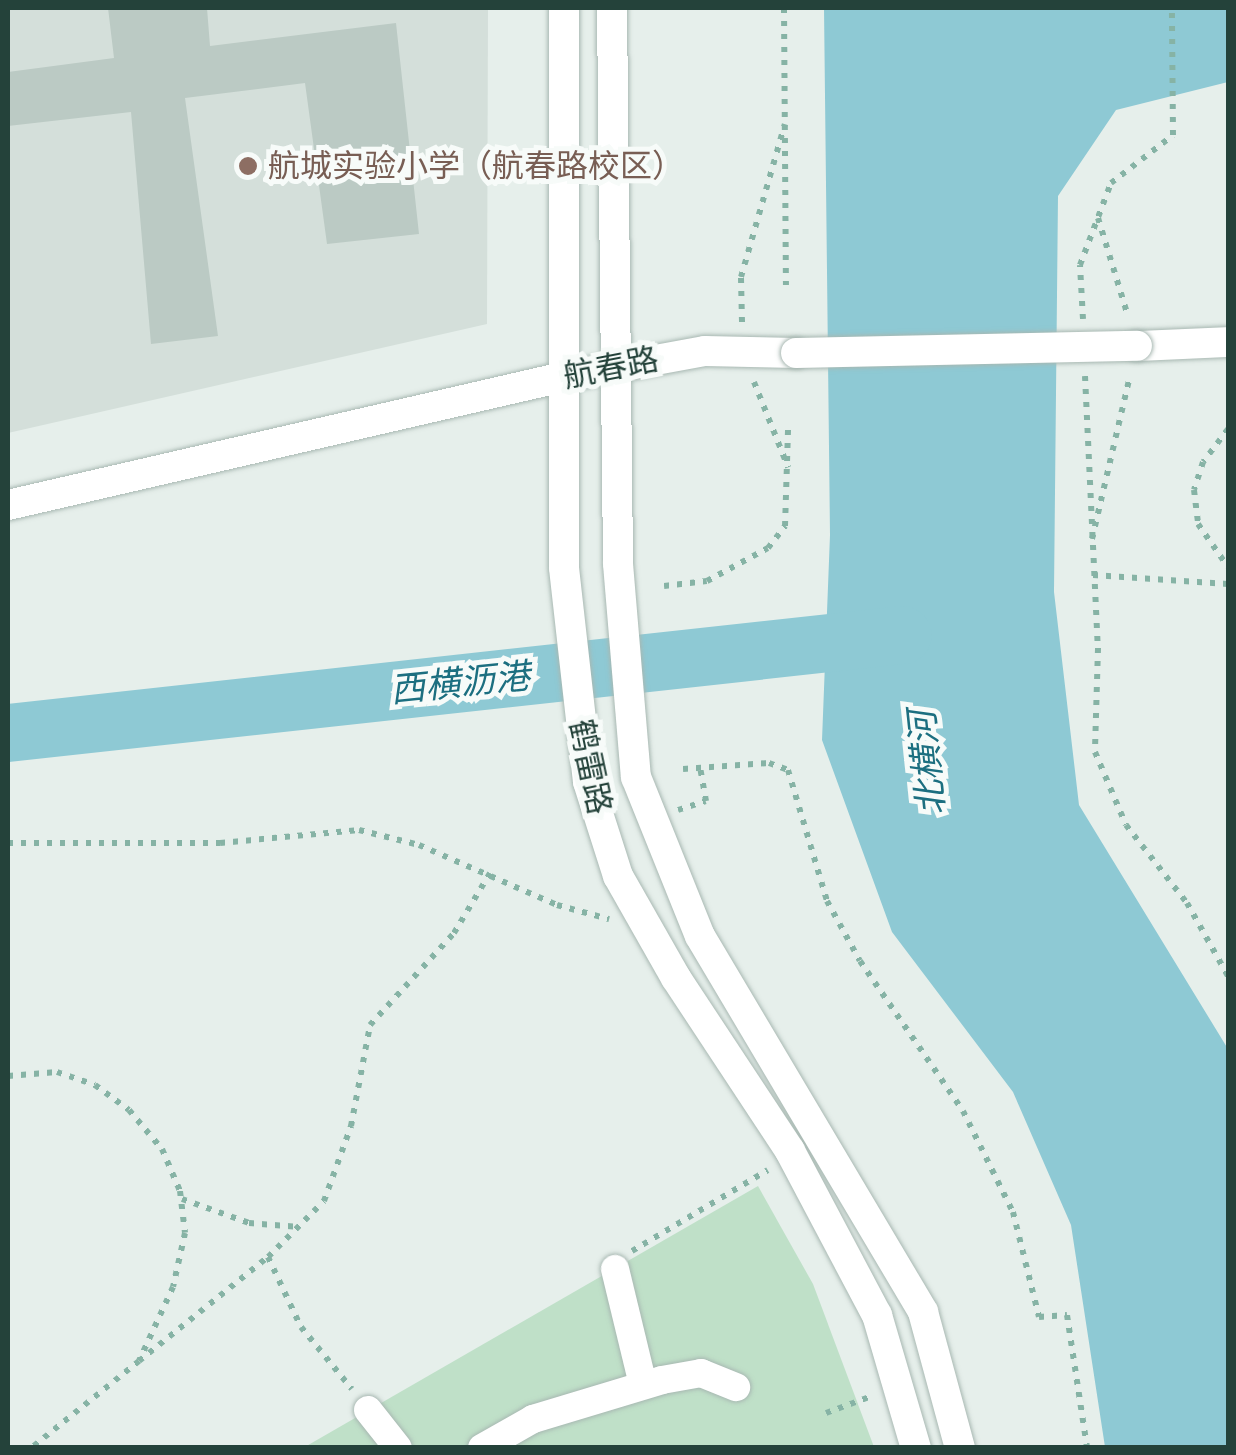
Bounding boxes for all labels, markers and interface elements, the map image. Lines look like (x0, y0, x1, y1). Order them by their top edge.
place label: 航城实验小学（航春路校区） (268, 147, 684, 185)
marker: 航城实验小学（航春路校区） (237, 155, 259, 177)
street label: 航春路 (560, 340, 662, 396)
water label: 西横沥港 (388, 655, 532, 711)
water label: 北横河 (901, 709, 953, 817)
street label: 鹤雷路 (561, 716, 619, 818)

